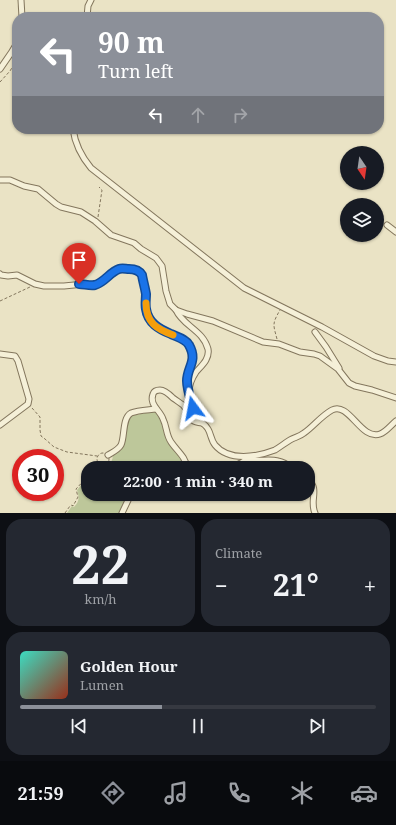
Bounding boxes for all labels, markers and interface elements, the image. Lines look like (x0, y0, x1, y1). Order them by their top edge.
text: 90 m (98, 23, 165, 61)
icon: left (32, 28, 84, 80)
text: Turn left (98, 59, 173, 83)
icon: left (145, 104, 167, 126)
icon: ahead (187, 104, 209, 126)
icon: right (229, 104, 251, 126)
north arrow (340, 146, 384, 190)
map controls (340, 146, 384, 242)
button: layers (340, 198, 384, 242)
pin (62, 243, 96, 284)
icon: arrive (68, 249, 90, 271)
position arrow (172, 387, 214, 429)
speed limit sign: 30 (12, 449, 64, 501)
text: 22:00 · 1 min · 340 m (123, 471, 273, 491)
text: 22 (71, 528, 130, 599)
text: Climate (215, 544, 262, 562)
text: 21° (273, 564, 319, 605)
text: − (215, 570, 228, 600)
text: + (364, 570, 376, 600)
text: km/h (85, 590, 116, 608)
text: Golden Hour (80, 656, 178, 676)
text: Lumen (80, 676, 124, 694)
icon: previous (68, 715, 90, 737)
icon: pause (187, 715, 209, 737)
icon: next (306, 715, 328, 737)
icon: directions (99, 779, 127, 807)
icon: music (162, 779, 190, 807)
icon: phone (225, 779, 253, 807)
icon: climate (288, 779, 316, 807)
icon: car (350, 779, 378, 807)
text: 21:59 (17, 781, 64, 805)

